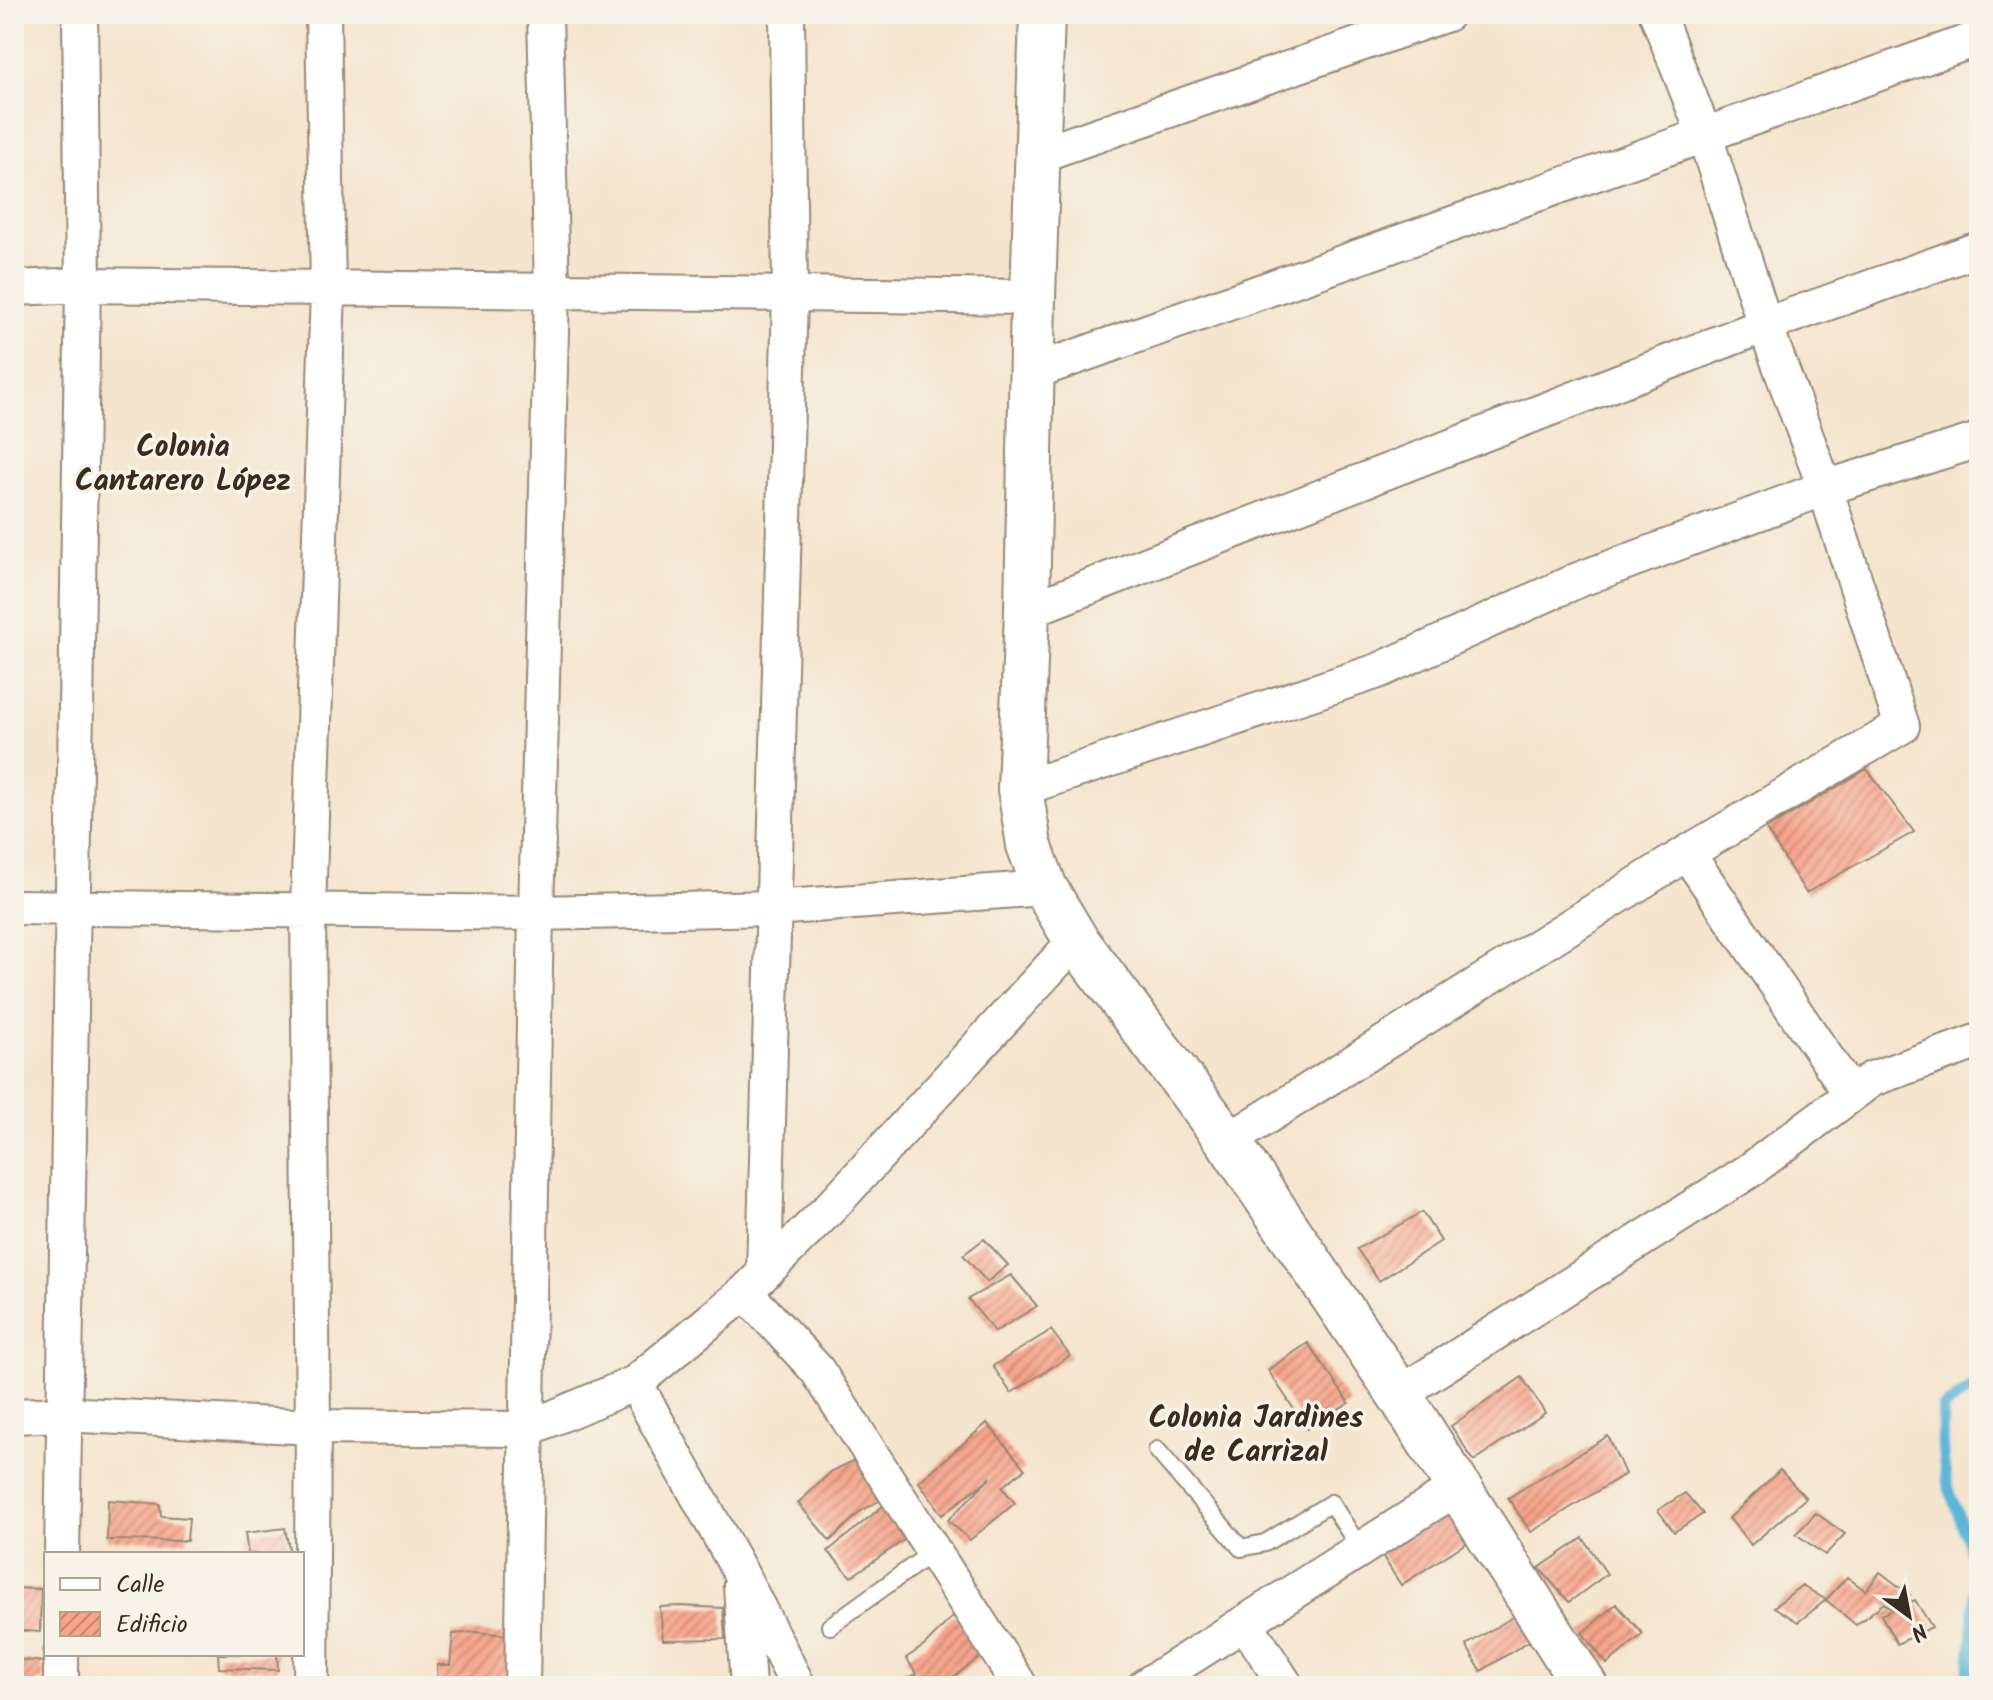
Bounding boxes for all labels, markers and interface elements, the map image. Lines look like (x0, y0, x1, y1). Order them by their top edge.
district label: Colonia Cantarero López (75, 424, 291, 506)
district label: Colonia Jardines de Carrizal (1148, 1395, 1364, 1477)
legend (44, 1552, 304, 1656)
text: Calle (116, 1566, 164, 1605)
north arrow (1869, 1576, 1949, 1656)
text: Edificio (116, 1606, 188, 1645)
text: N (1903, 1612, 1933, 1649)

